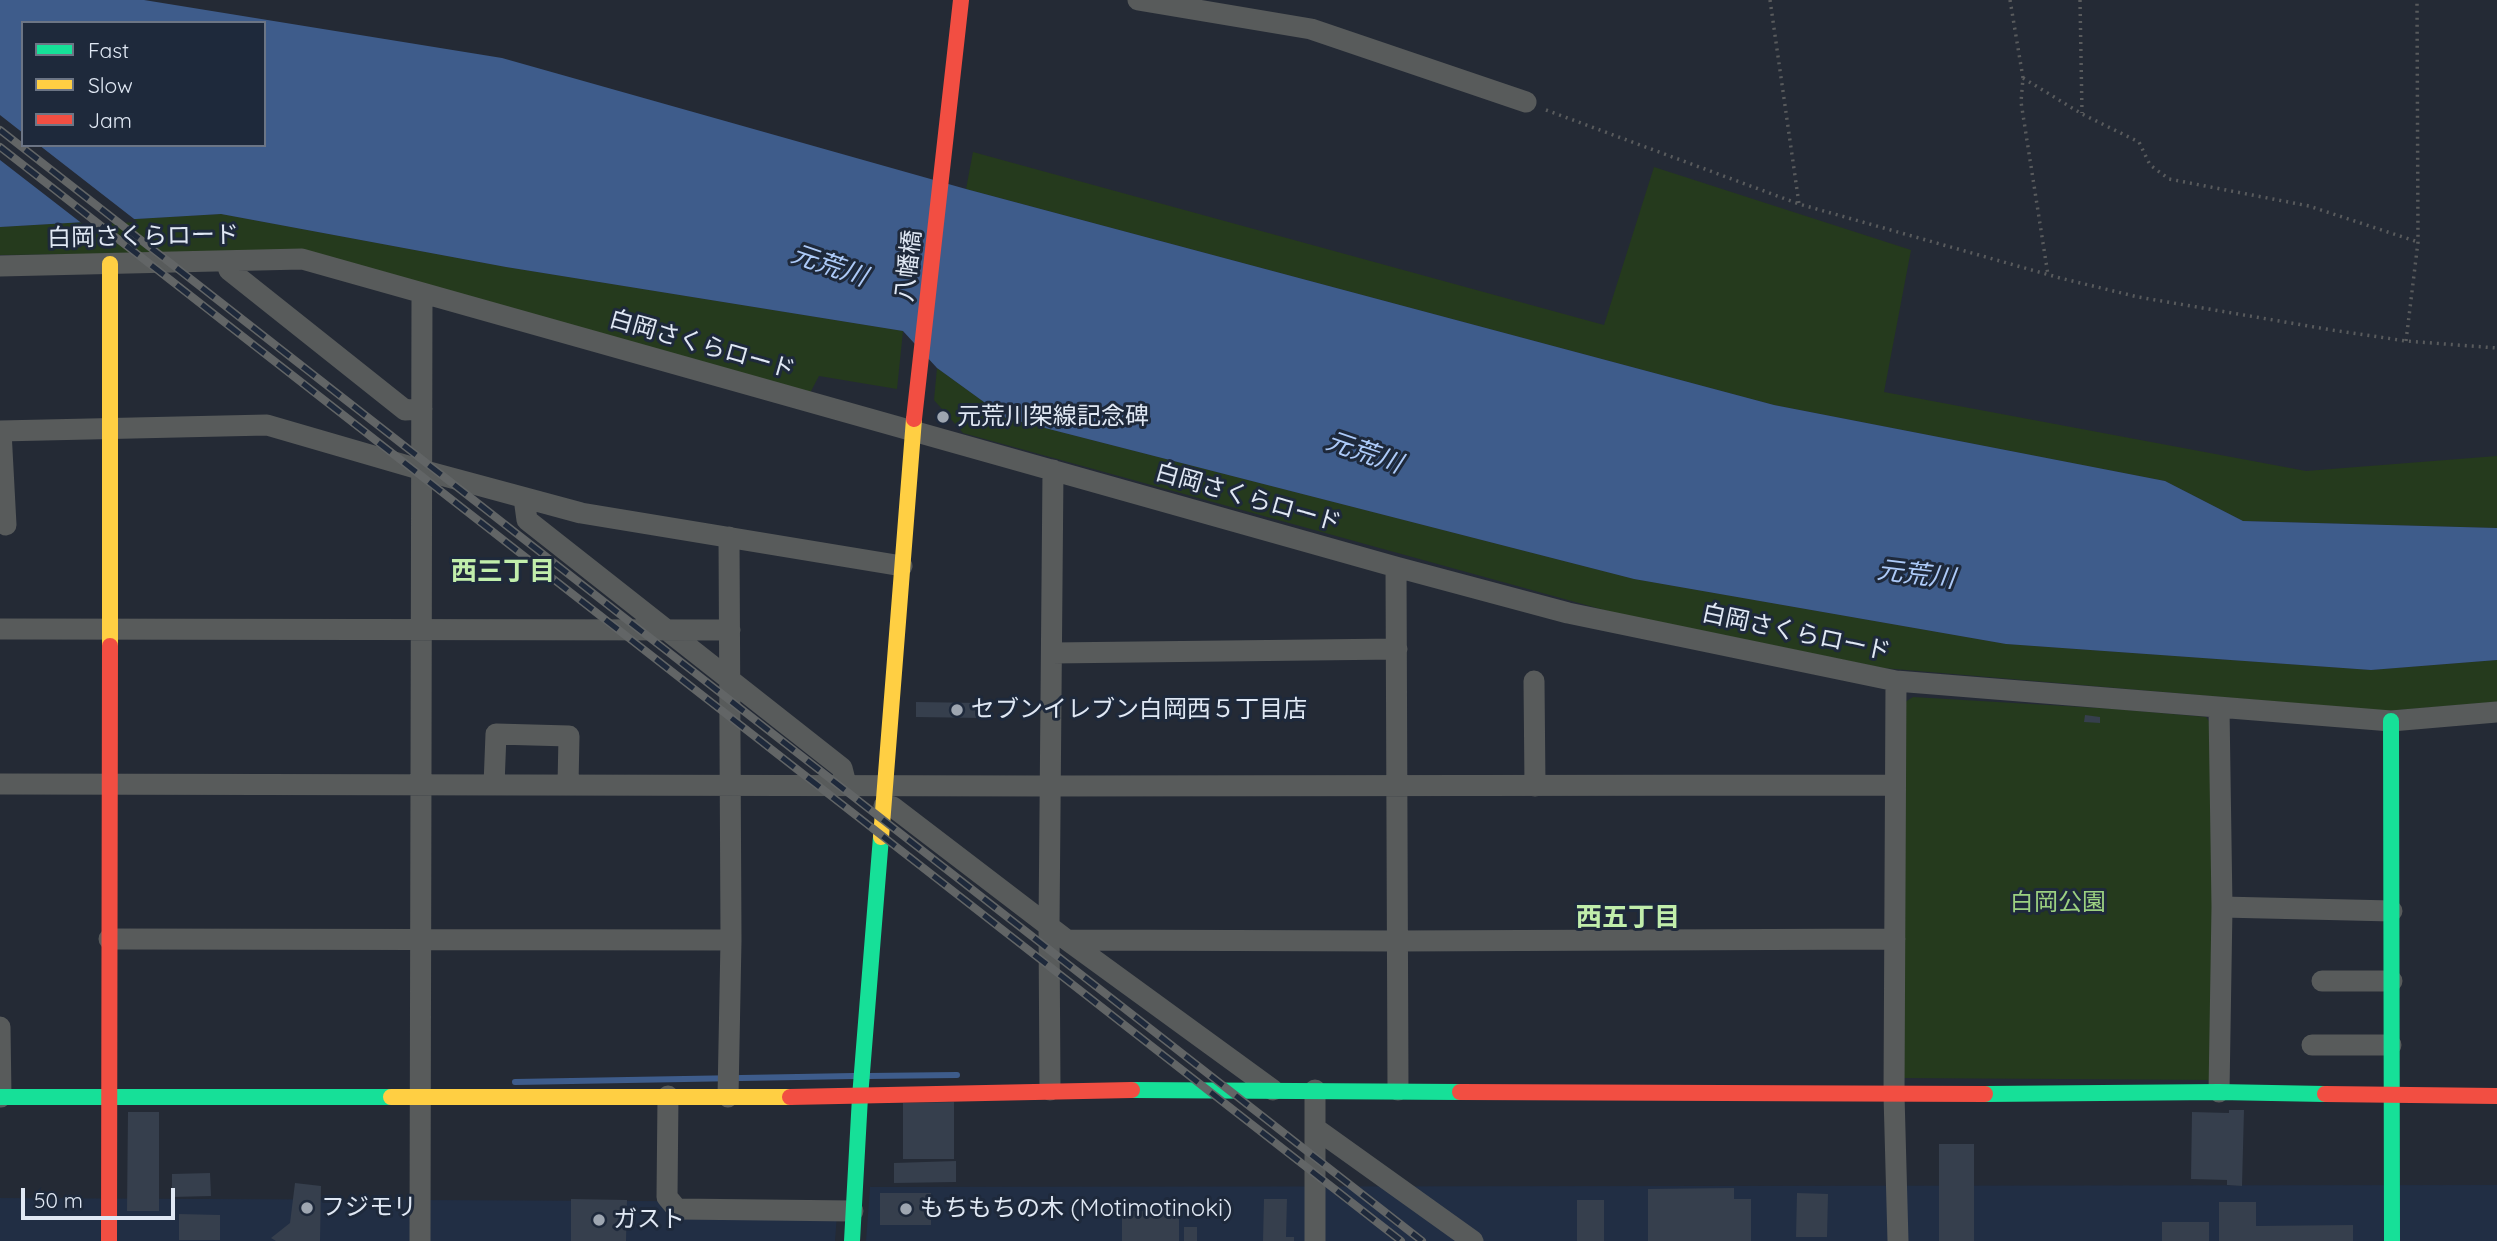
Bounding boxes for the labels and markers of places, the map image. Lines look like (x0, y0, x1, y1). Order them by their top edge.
place label: 元荒川架線記念碑 (957, 403, 1149, 431)
marker: 元荒川架線記念碑 (935, 409, 951, 425)
place label: セブンイレブン白岡西５丁目店 (971, 696, 1307, 724)
marker: セブンイレブン白岡西５丁目店 (949, 702, 965, 718)
place label: フジモリ (321, 1194, 417, 1222)
place label: もちもちの木 (Motimotinoki) (920, 1195, 1232, 1223)
marker: フジモリ (299, 1200, 315, 1216)
marker: もちもちの木 (Motimotinoki) (898, 1201, 914, 1217)
place label: ガスト (613, 1206, 685, 1234)
marker: ガスト (591, 1212, 607, 1228)

